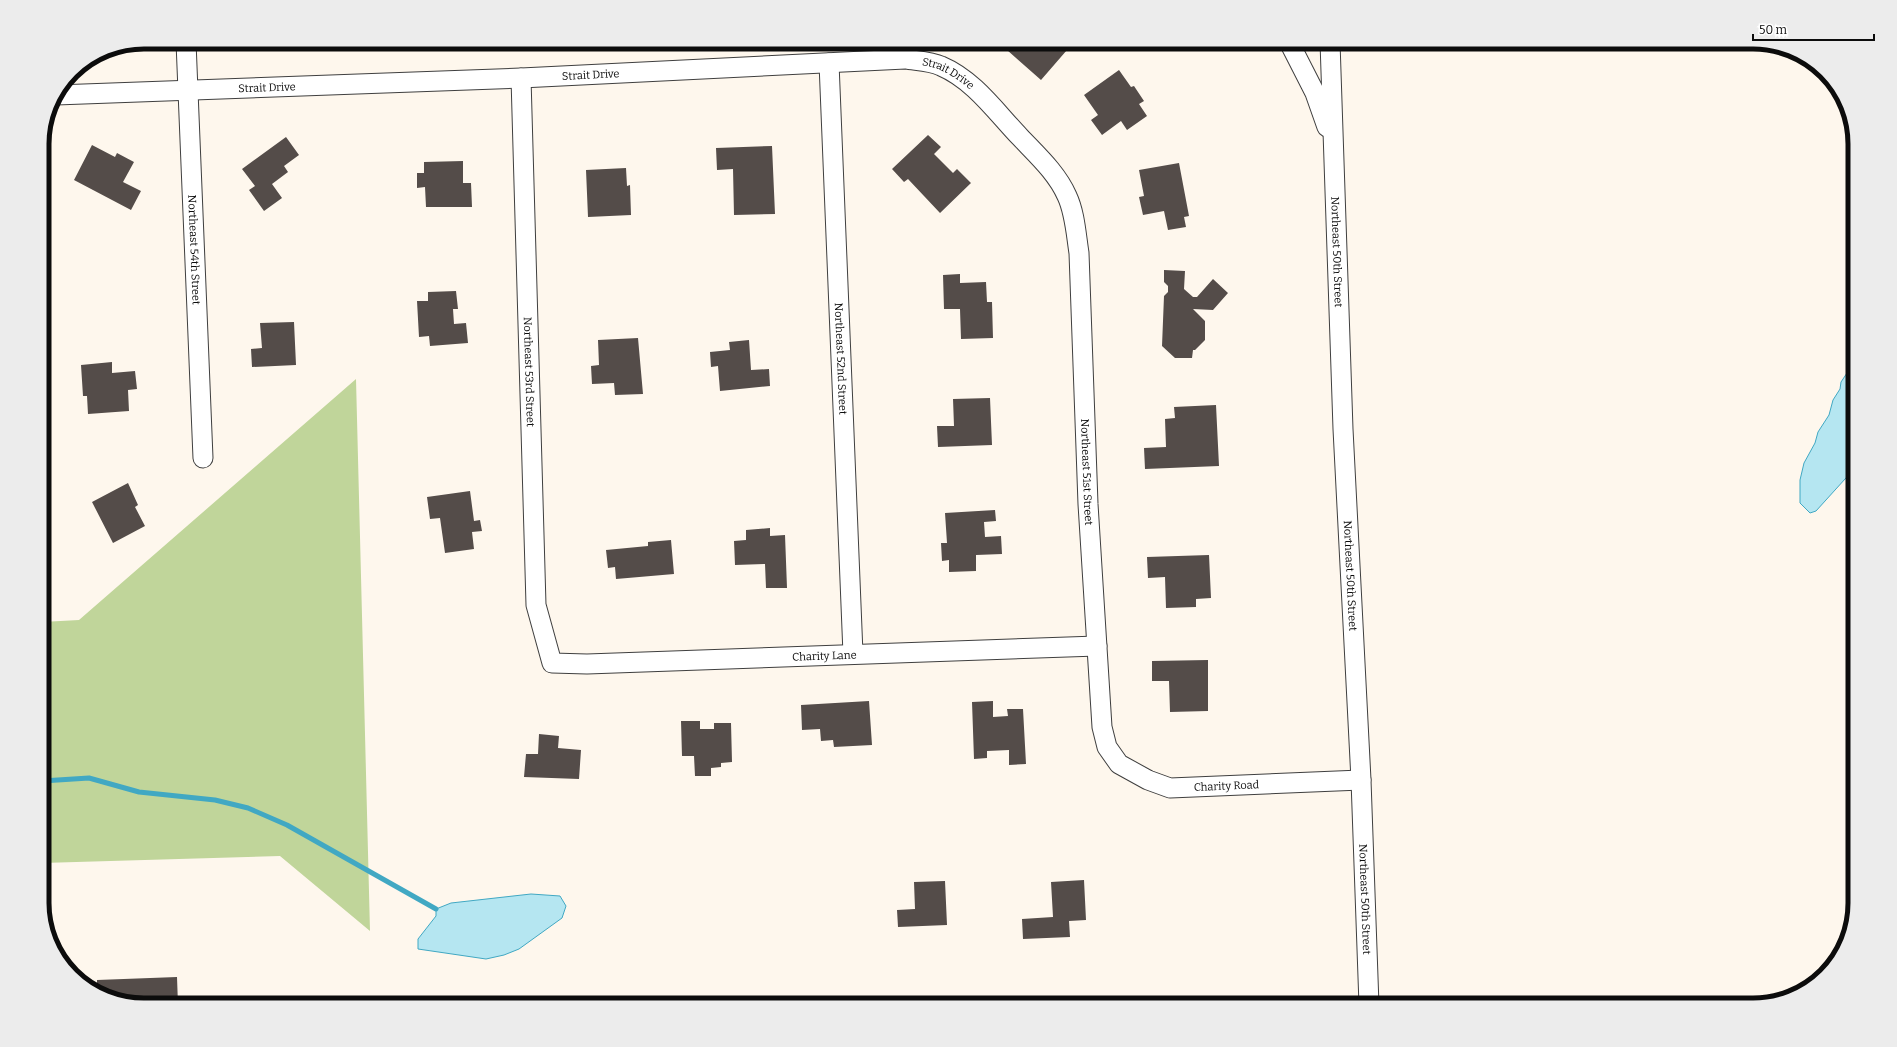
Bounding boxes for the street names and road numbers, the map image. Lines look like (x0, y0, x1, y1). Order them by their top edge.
street label: Strait Drive (921, 55, 977, 92)
street label: Strait Drive (562, 67, 620, 83)
street label: Strait Drive (238, 80, 296, 95)
street label: Northeast 54th Street (185, 194, 203, 305)
street label: Northeast 50th Street (1328, 196, 1345, 308)
street label: Northeast 52nd Street (832, 302, 849, 415)
street label: Northeast 53rd Street (521, 317, 537, 427)
street label: Northeast 51st Street (1078, 418, 1095, 526)
street label: Northeast 50th Street (1341, 520, 1359, 631)
street label: Charity Lane (792, 648, 857, 664)
street label: Charity Road (1194, 778, 1260, 794)
street label: Northeast 50th Street (1356, 844, 1373, 955)

